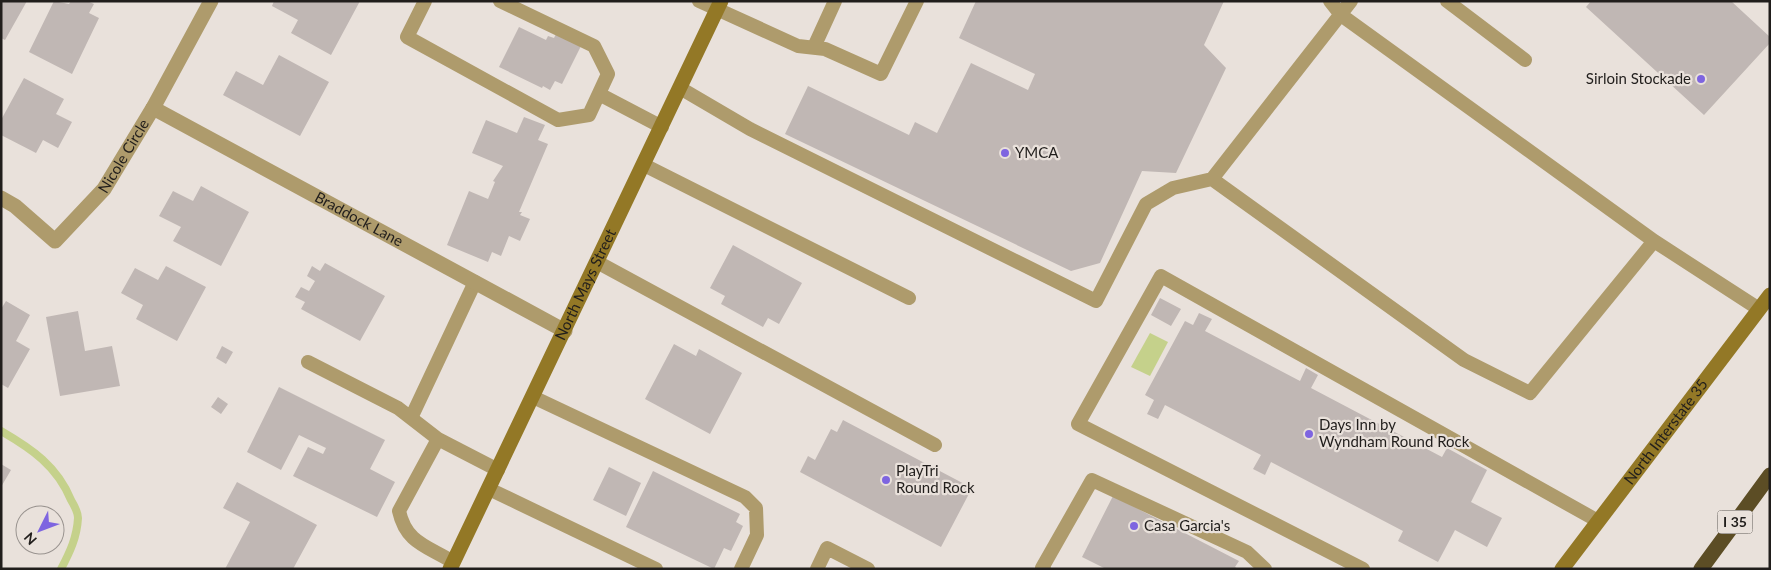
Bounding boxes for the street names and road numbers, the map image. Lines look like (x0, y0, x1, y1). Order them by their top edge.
street label: Nicole Circle (94, 115, 152, 196)
street label: Braddock Lane (312, 187, 407, 250)
street label: North Mays Street (550, 225, 619, 343)
street label: North Interstate 35 (1619, 375, 1711, 488)
road number: I 35 (1718, 511, 1752, 534)

